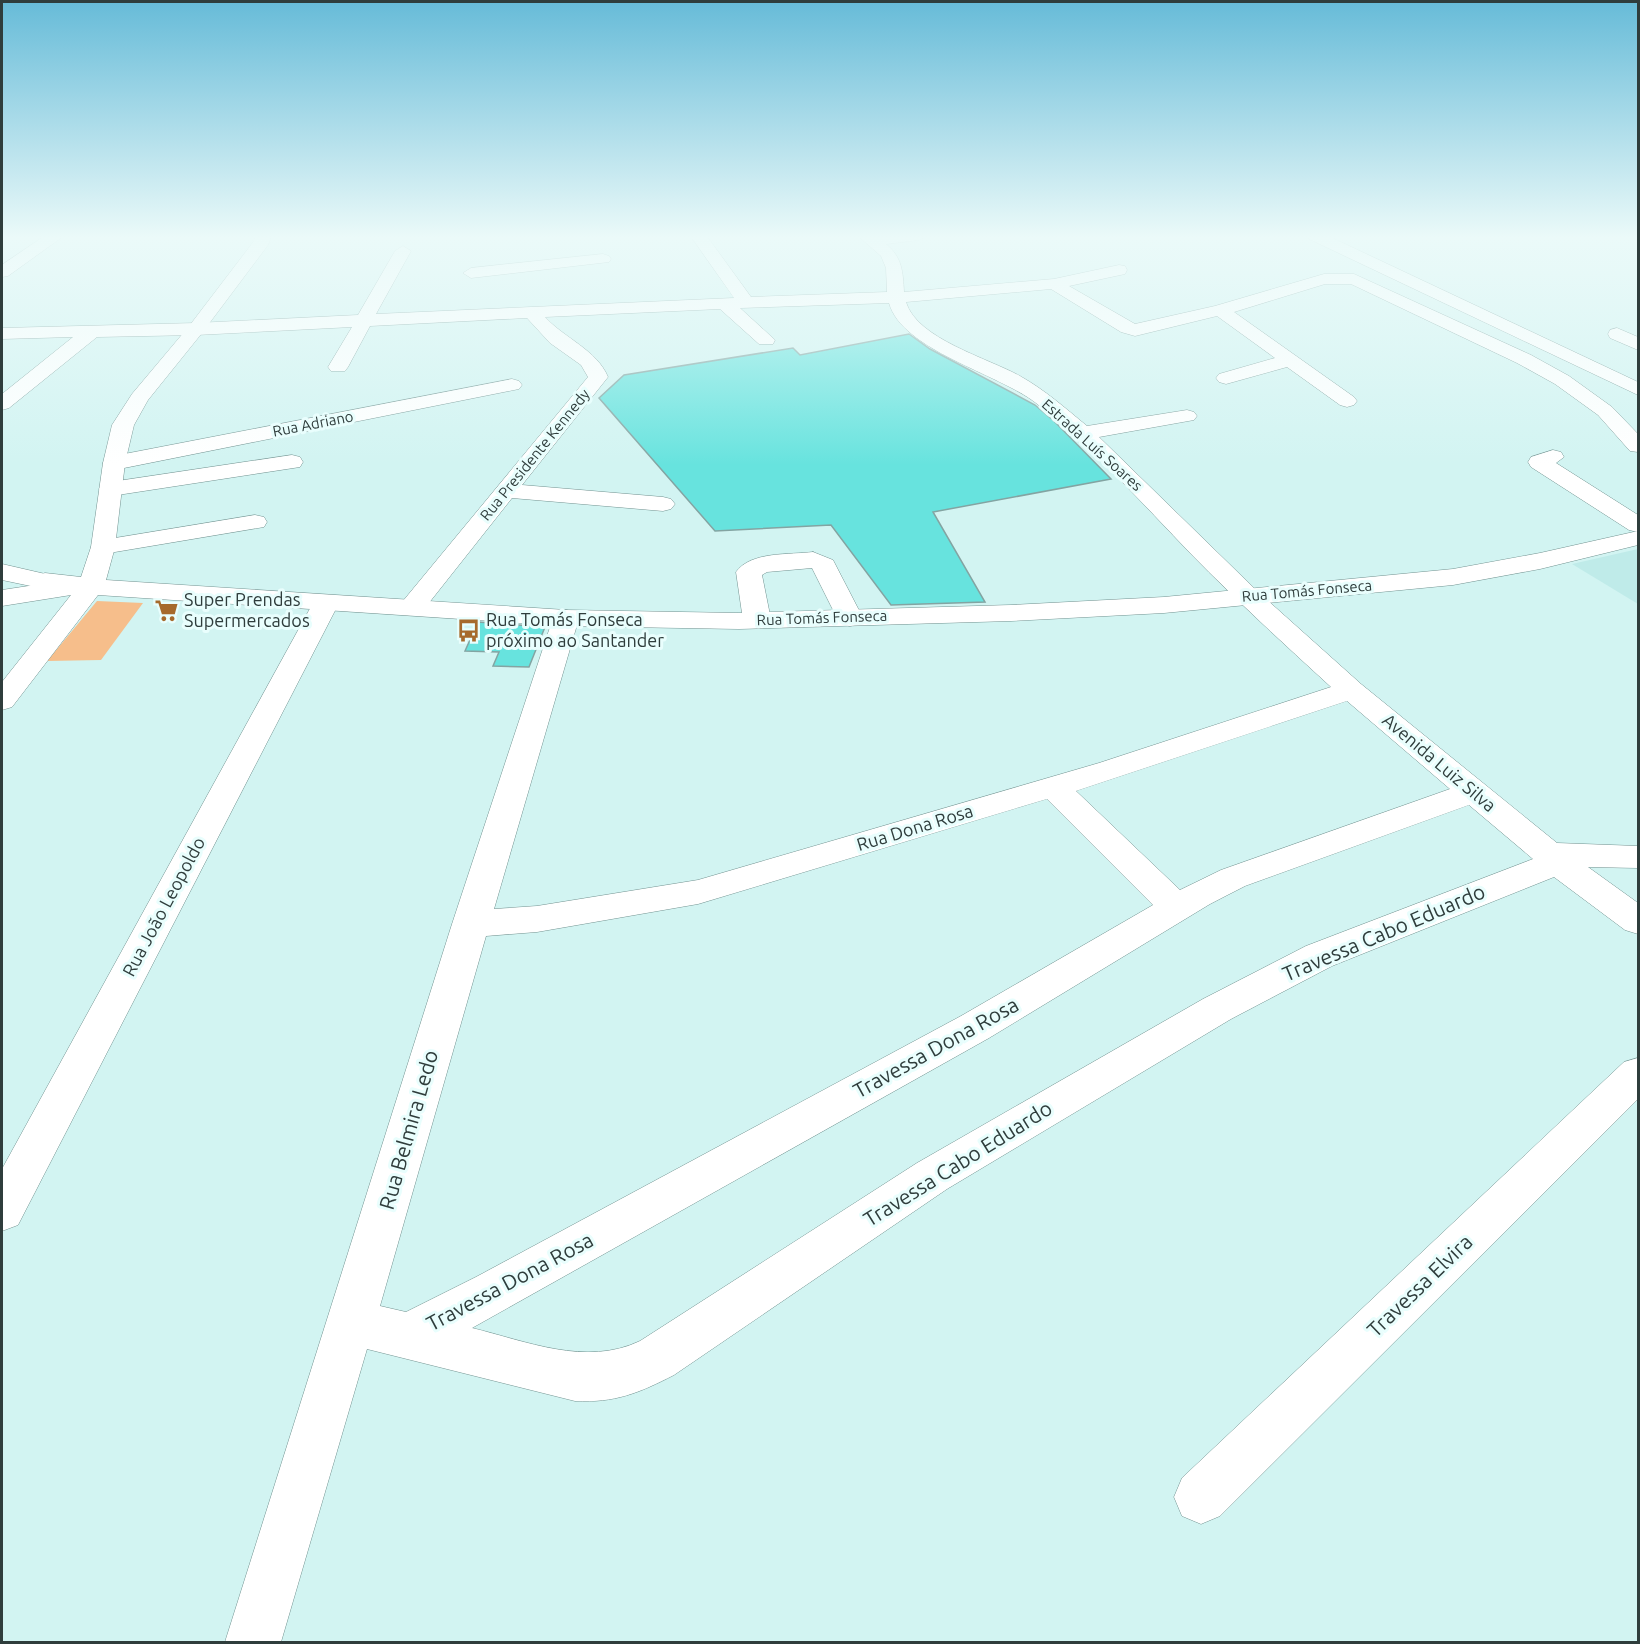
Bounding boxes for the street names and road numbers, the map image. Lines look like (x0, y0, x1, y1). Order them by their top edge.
street label: Rua Presidente Kennedy (476, 386, 593, 524)
street label: Estrada Luís Soares (1039, 395, 1146, 494)
street label: Rua Adriano (271, 407, 355, 440)
street label: Rua Tomás Fonseca (1241, 576, 1373, 605)
street label: Rua Tomás Fonseca (756, 607, 888, 628)
street label: Avenida Luiz Silva (1379, 709, 1500, 815)
street label: Rua Dona Rosa (854, 800, 975, 854)
street label: Rua João Leopoldo (118, 834, 208, 979)
street label: Travessa Cabo Eduardo (1279, 879, 1488, 986)
street label: Travessa Dona Rosa (849, 992, 1022, 1103)
street label: Rua Belmira Ledo (374, 1047, 442, 1212)
street label: Travessa Cabo Eduardo (859, 1095, 1056, 1231)
street label: Travessa Dona Rosa (422, 1227, 597, 1335)
street label: Travessa Elvira (1362, 1229, 1477, 1341)

